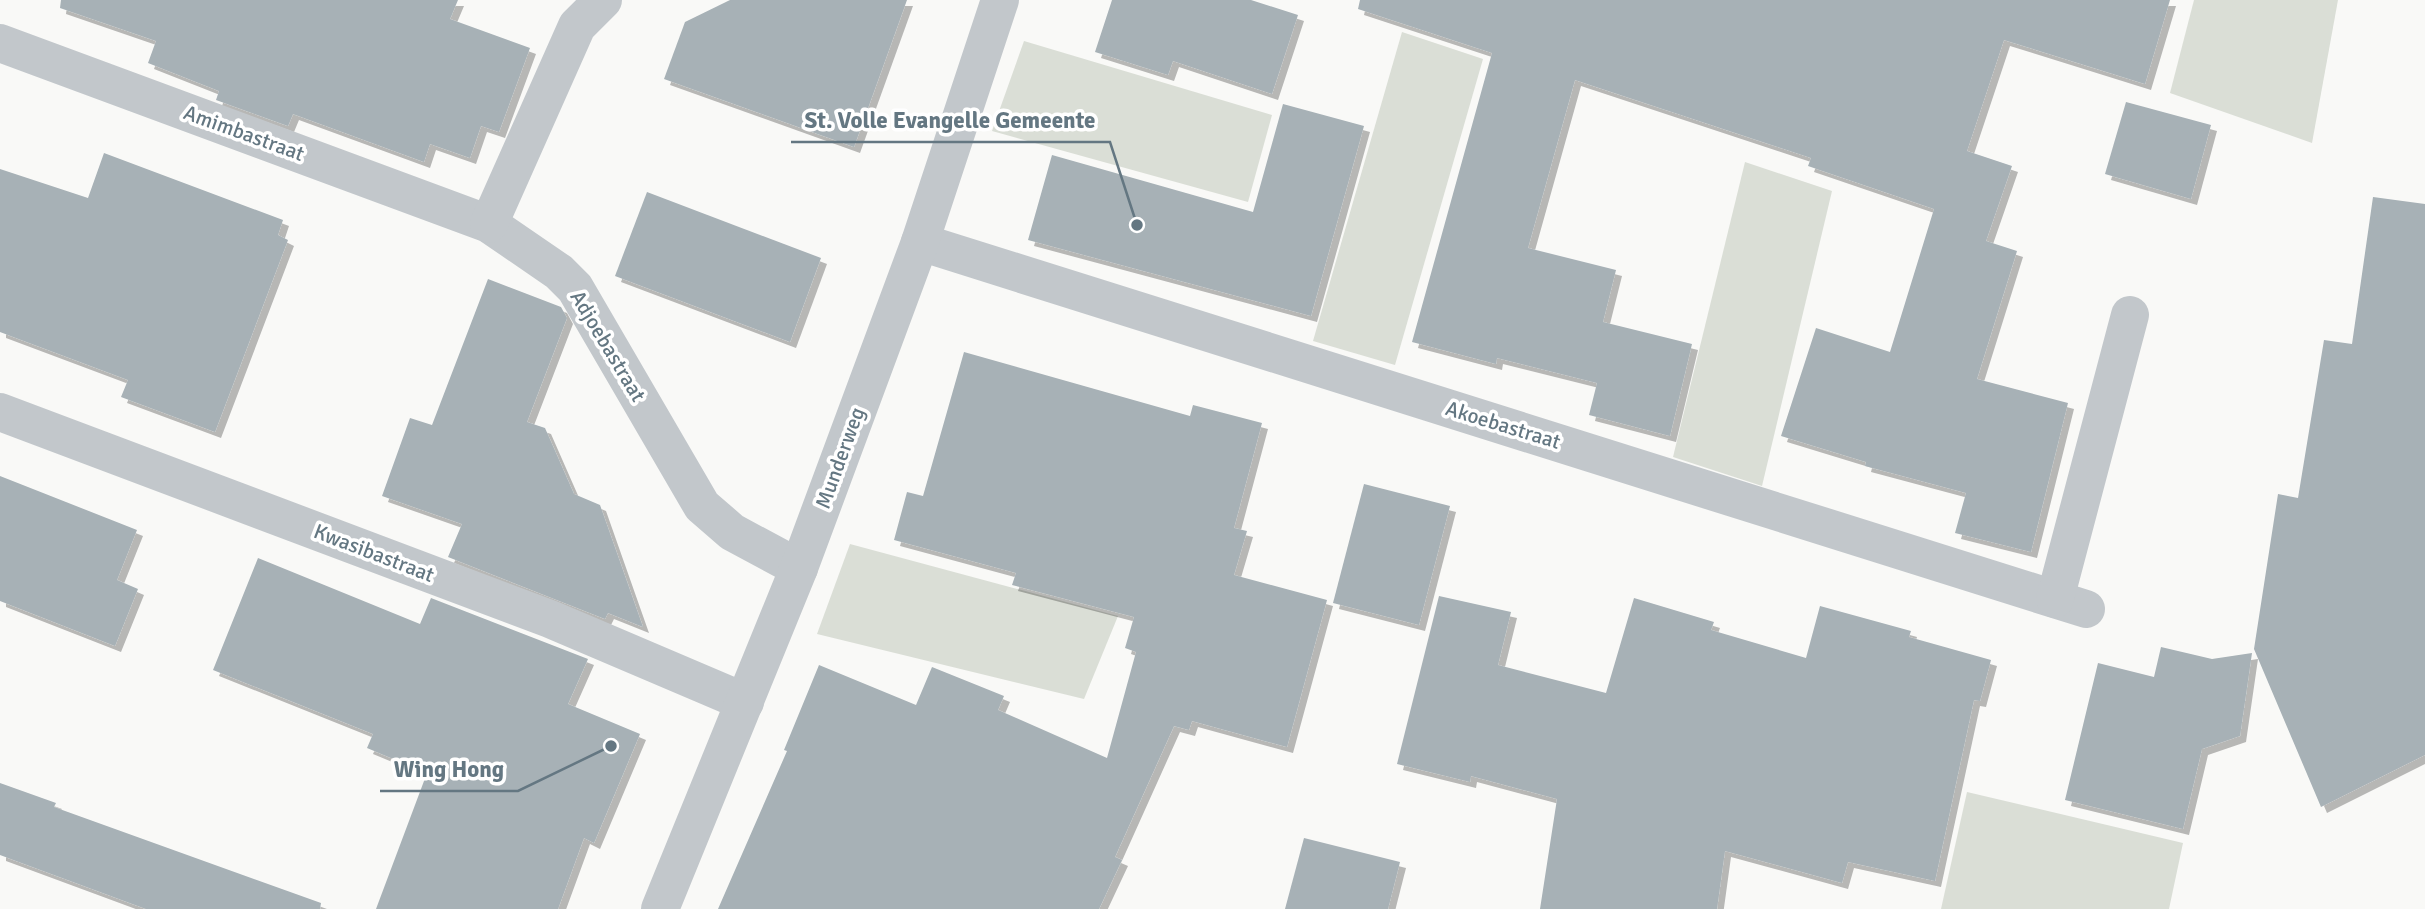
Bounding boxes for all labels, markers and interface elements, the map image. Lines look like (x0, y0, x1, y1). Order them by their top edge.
callout: St. Volle Evangelle Gemeente (791, 98, 1110, 142)
street label: Amimbastraat (180, 99, 308, 167)
text: St. Volle Evangelle Gemeente (804, 106, 1096, 135)
street label: Adjoebastraat (565, 286, 651, 406)
street label: Akoebastraat (1442, 395, 1564, 455)
street label: Munderweg (810, 404, 870, 512)
street label: Kwasibastraat (310, 518, 438, 588)
callout: Wing Hong (380, 747, 518, 791)
text: Wing Hong (394, 755, 504, 784)

